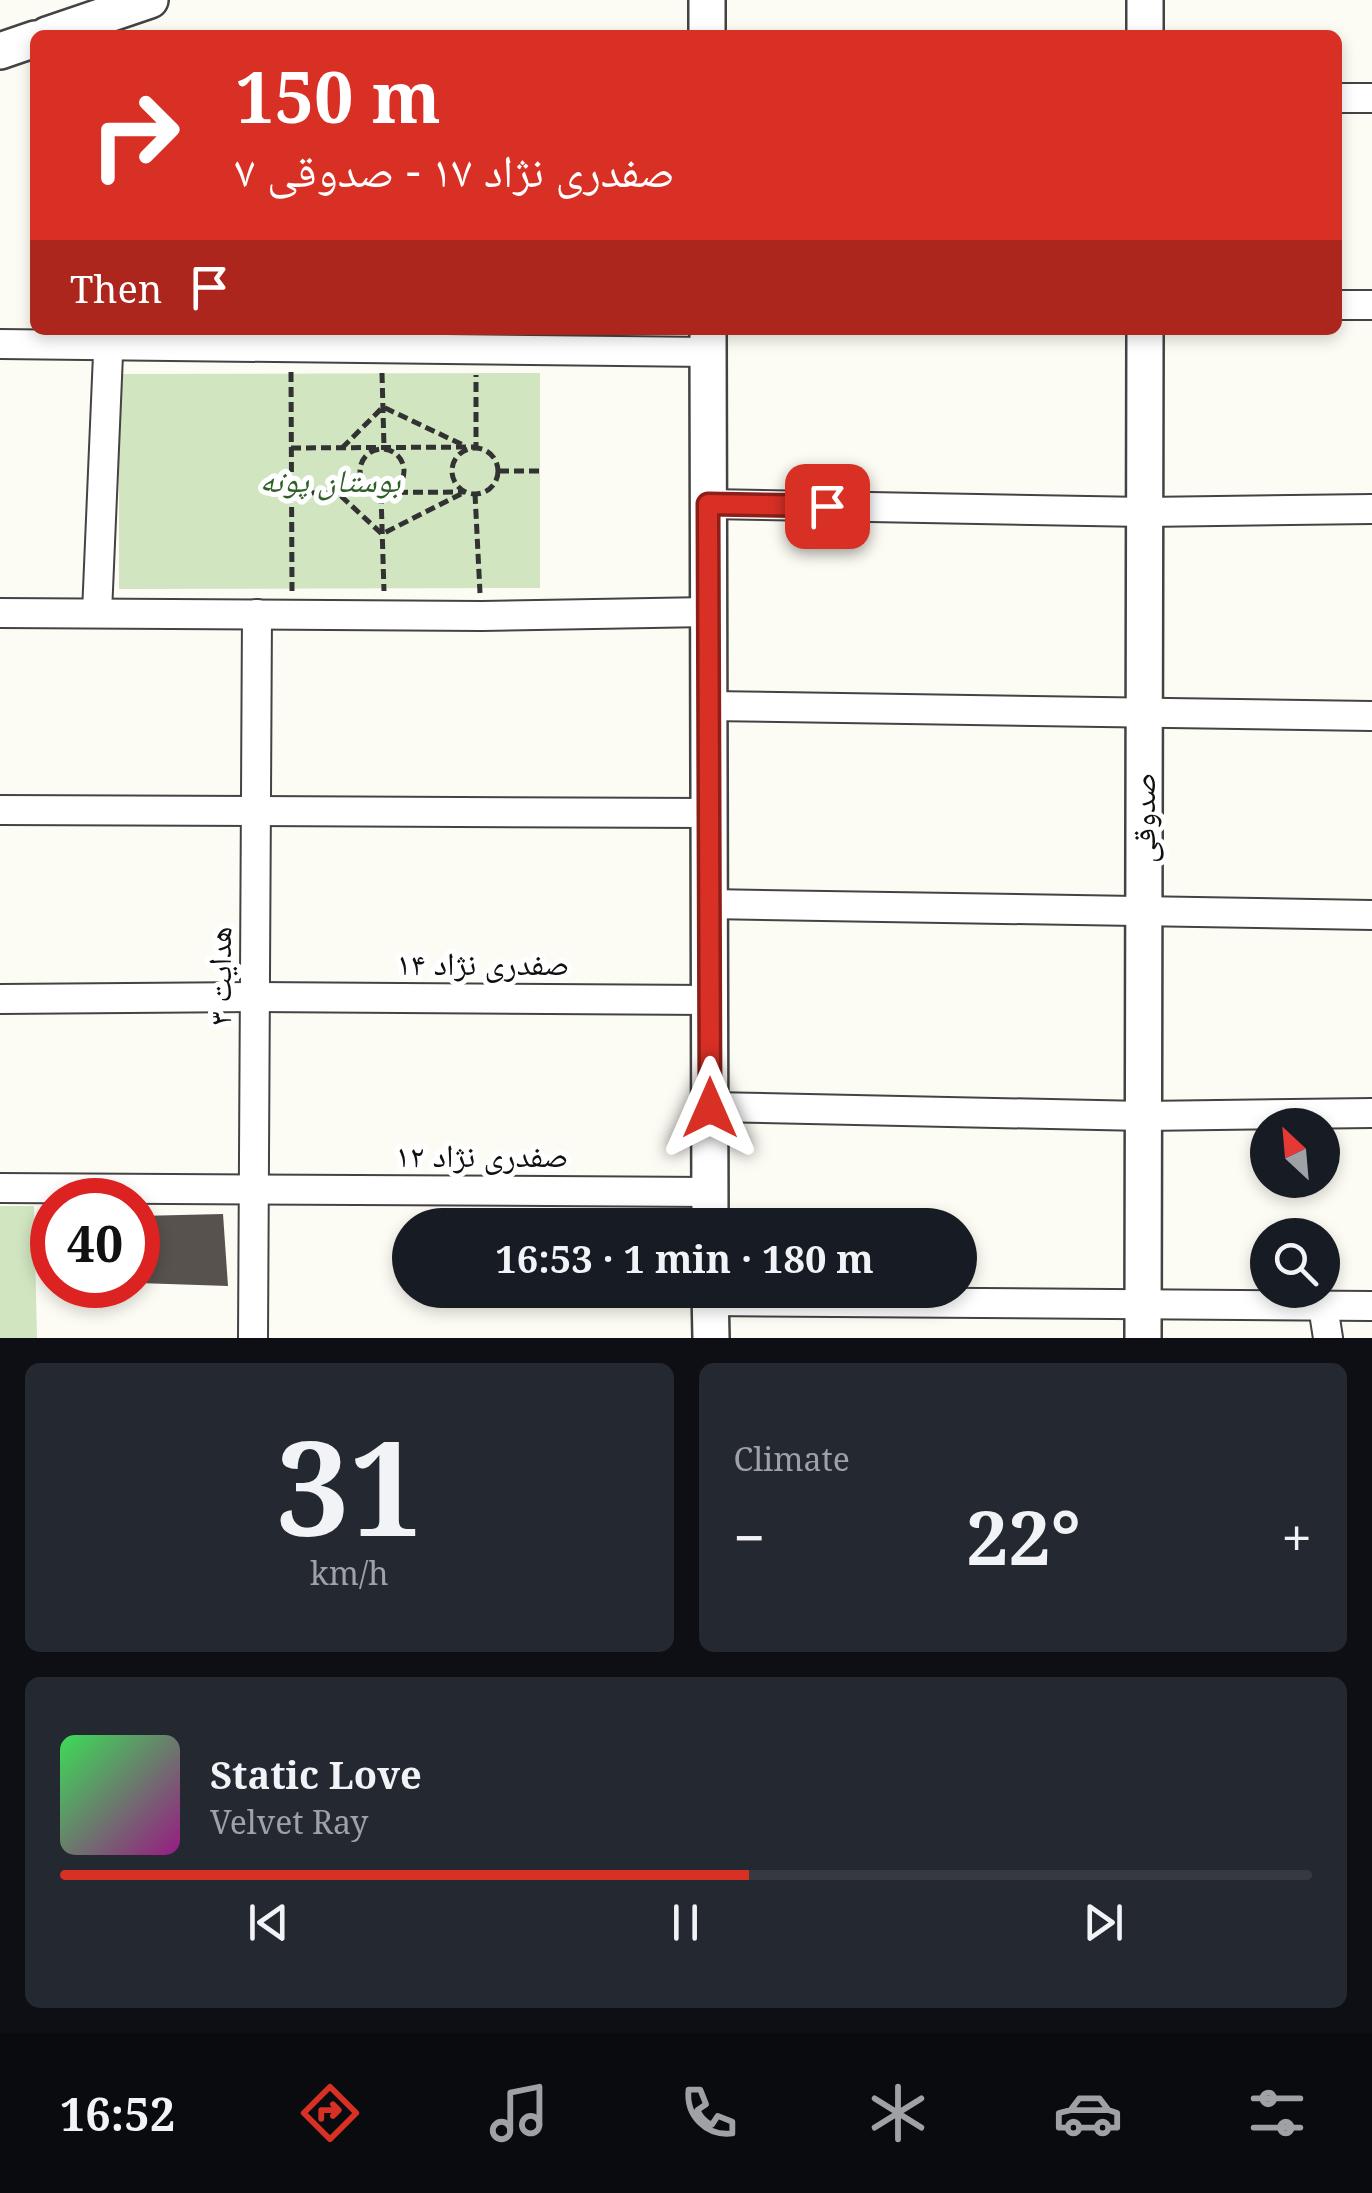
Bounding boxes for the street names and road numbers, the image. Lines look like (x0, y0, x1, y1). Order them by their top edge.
street label: صدوقی (1121, 773, 1164, 863)
street label: هدایت ۳ (197, 927, 240, 1025)
street label: صفدری نژاد ۱۴ (397, 941, 569, 984)
street label: صفدری نژاد ۱۲ (396, 1133, 568, 1176)

